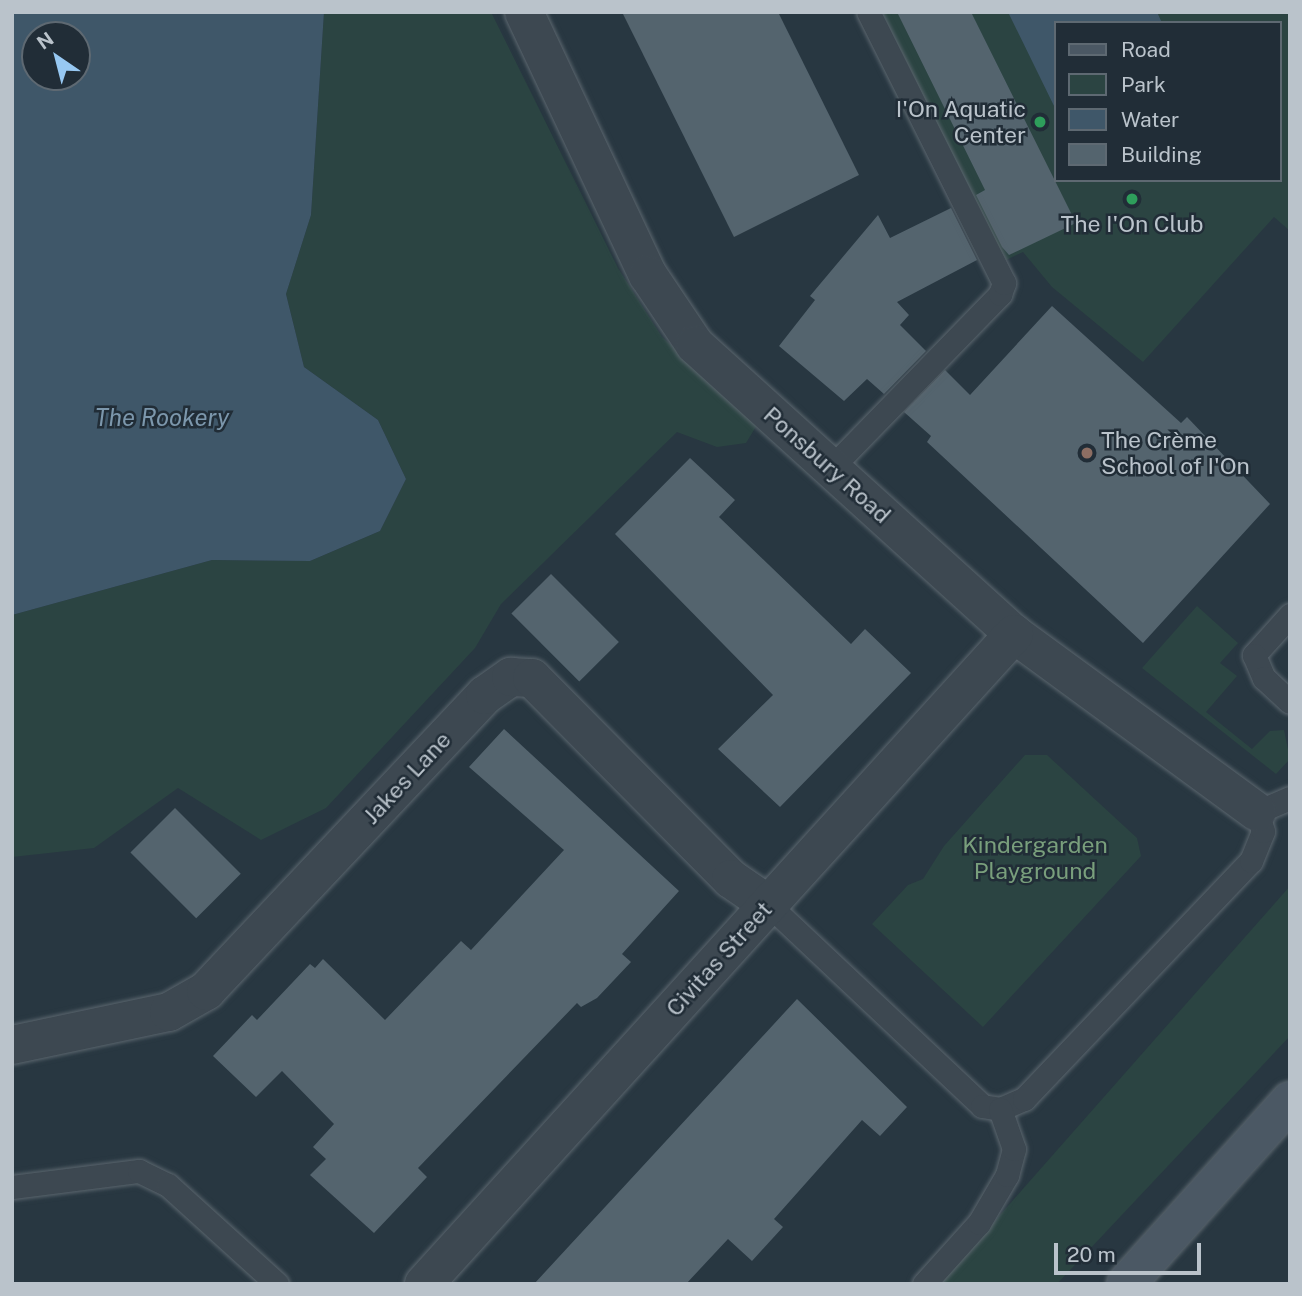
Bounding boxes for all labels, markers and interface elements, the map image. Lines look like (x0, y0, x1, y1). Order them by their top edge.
north arrow (21, 21, 91, 91)
legend (1054, 21, 1281, 182)
text: N (33, 27, 57, 54)
text: Road (1121, 37, 1171, 62)
text: Park (1121, 72, 1166, 97)
place label: I'On Aquatic Center (896, 95, 1026, 149)
text: Water (1121, 107, 1179, 132)
marker: I'On Aquatic Center (1032, 114, 1048, 130)
text: Building (1121, 142, 1202, 167)
marker: The I'On Club (1124, 191, 1140, 207)
place label: The I'On Club (1061, 210, 1203, 238)
street label: Ponsbury Road (758, 401, 896, 529)
water label: The Rookery (95, 404, 229, 432)
place label: The Crème School of I'On (1101, 426, 1250, 480)
marker: The Crème School of I'On (1079, 445, 1095, 461)
street label: Jakes Lane (357, 726, 457, 830)
park label: Kindergarden Playground (962, 831, 1108, 885)
street label: Civitas Street (660, 896, 778, 1022)
scale bar (1057, 1230, 1204, 1274)
text: 20 m (1067, 1242, 1116, 1267)

